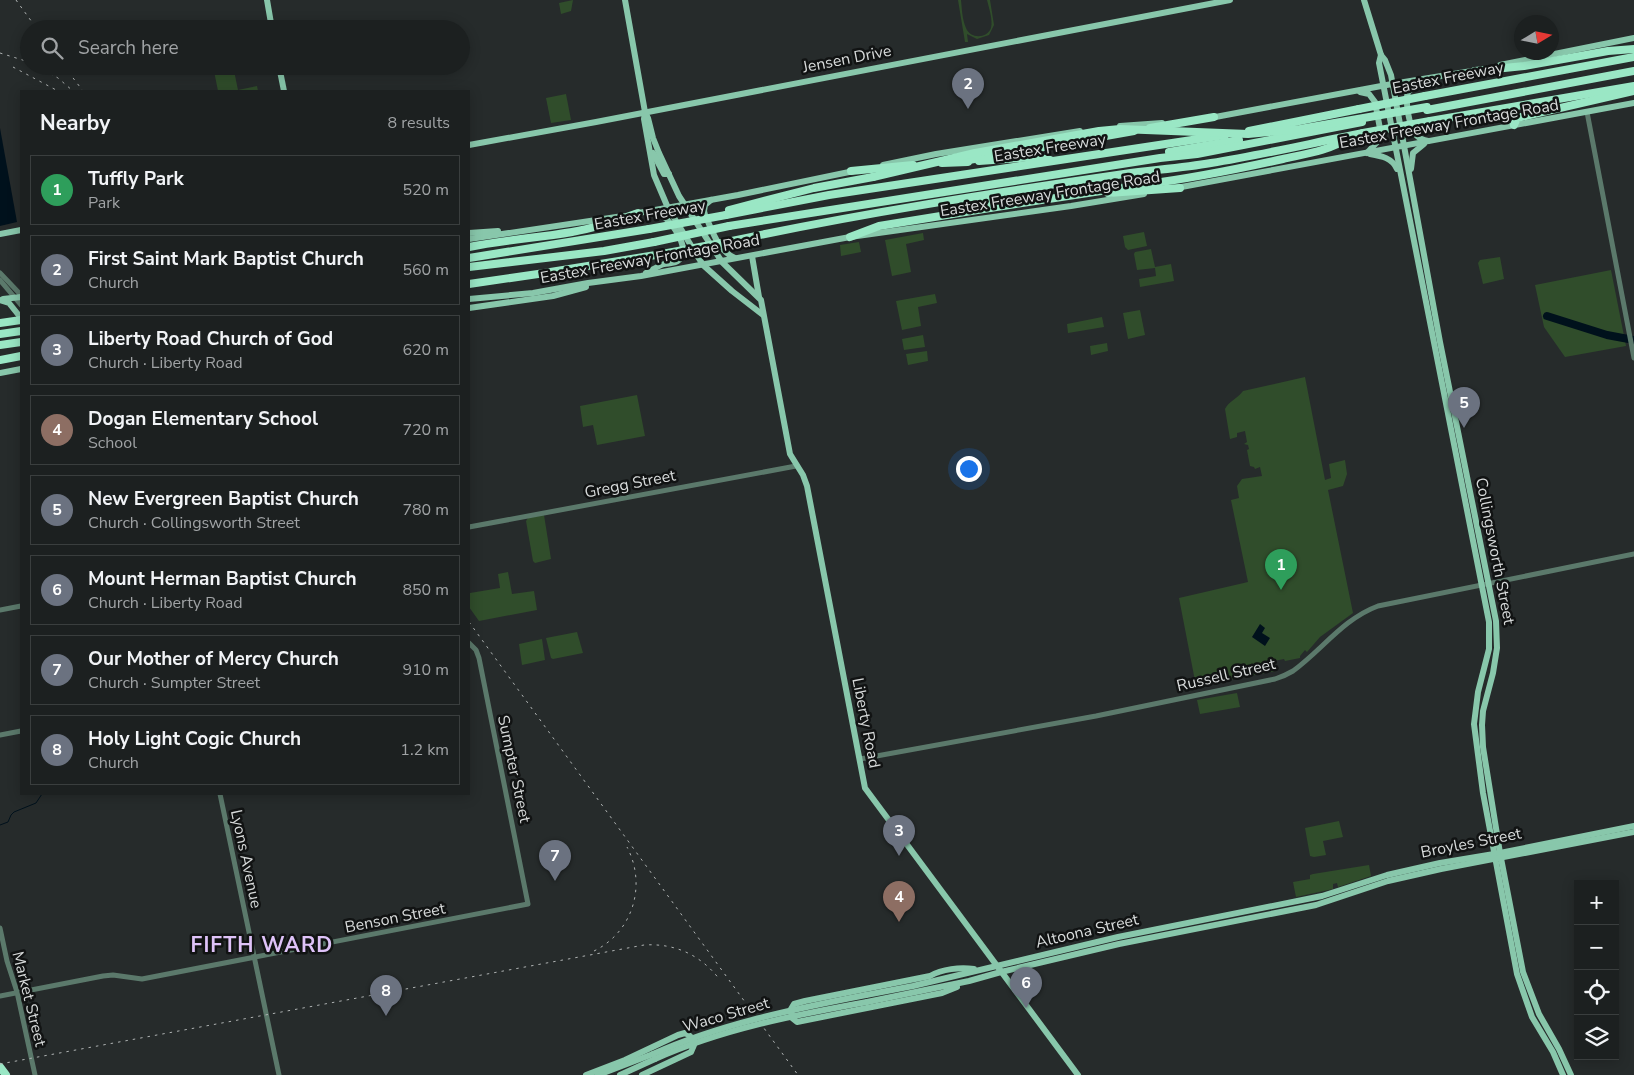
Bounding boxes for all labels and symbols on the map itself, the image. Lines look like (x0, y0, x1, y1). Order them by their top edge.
north arrow (1514, 15, 1559, 60)
street label: Jensen Drive (800, 40, 893, 79)
street label: Eastex Freeway (1391, 56, 1506, 100)
pin: 2 (952, 68, 984, 109)
street label: Eastex Freeway Frontage Road (1338, 94, 1560, 154)
street label: Eastex Freeway (993, 128, 1108, 168)
street label: Eastex Freeway Frontage Road (938, 166, 1162, 222)
street label: Eastex Freeway (593, 194, 708, 236)
street label: Eastex Freeway Frontage Road (539, 229, 761, 289)
pin: 5 (1448, 387, 1480, 428)
your location (956, 456, 982, 482)
street label: Gregg Street (583, 464, 678, 504)
street label: Collingsworth Street (1470, 476, 1520, 627)
pin: 1 (1265, 549, 1297, 590)
street label: Russell Street (1174, 653, 1278, 697)
street label: Liberty Road (846, 676, 886, 770)
street label: Sumpter Street (492, 713, 536, 825)
street label: Lyons Avenue (225, 808, 267, 910)
pin: 3 (883, 815, 915, 856)
street label: Broyles Street (1419, 822, 1524, 864)
pin: 7 (539, 840, 571, 881)
pin: 4 (883, 881, 915, 922)
street label: Benson Street (343, 897, 447, 939)
street label: Altoona Street (1033, 908, 1141, 954)
district label: FIFTH WARD (191, 931, 333, 959)
street label: Market Street (7, 949, 52, 1049)
pin: 6 (1010, 967, 1042, 1008)
pin: 8 (370, 975, 402, 1016)
street label: Waco Street (680, 992, 772, 1038)

